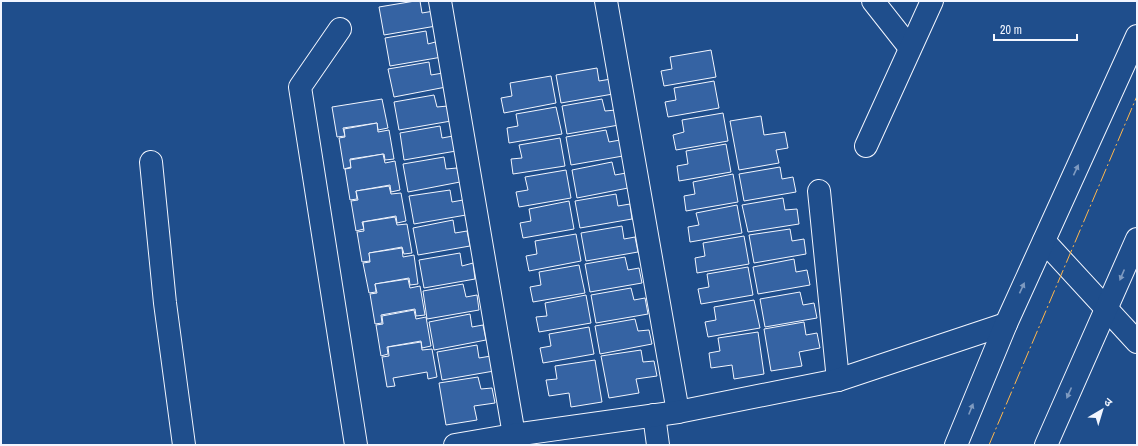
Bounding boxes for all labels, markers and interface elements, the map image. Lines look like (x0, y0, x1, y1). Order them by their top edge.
scale bar (994, 16, 1077, 42)
text: 20 m (1000, 22, 1022, 38)
one-way arrow (1073, 164, 1079, 175)
one-way arrow (1118, 269, 1124, 281)
one-way arrow (1019, 282, 1025, 294)
one-way arrow (1066, 388, 1072, 399)
north arrow (1082, 390, 1122, 430)
text: उ (1101, 395, 1115, 410)
one-way arrow (968, 403, 974, 414)

